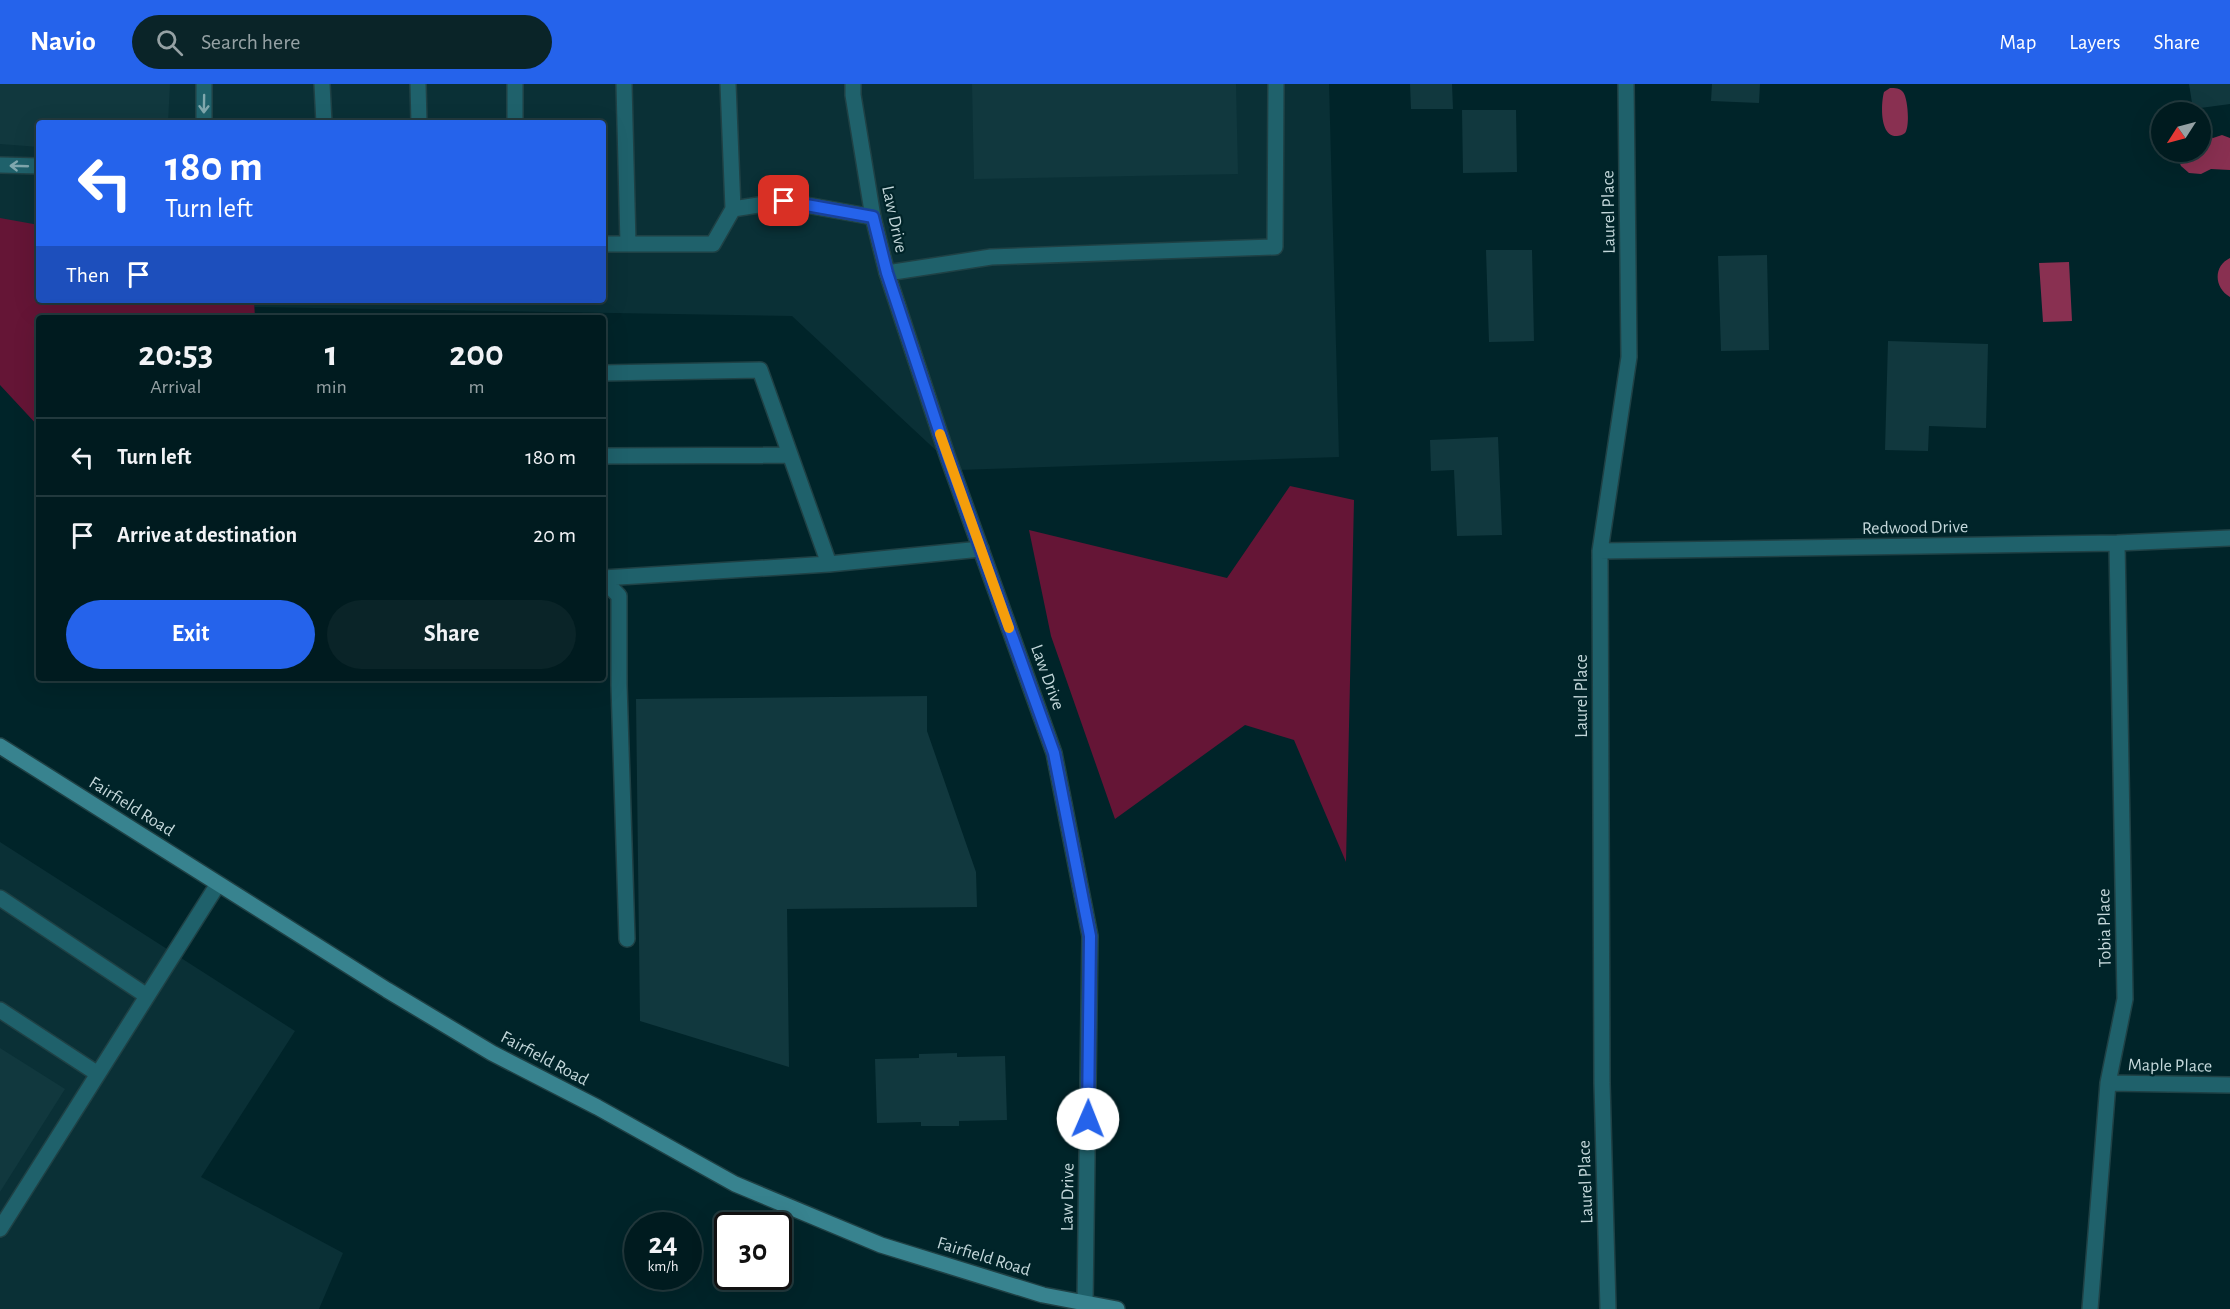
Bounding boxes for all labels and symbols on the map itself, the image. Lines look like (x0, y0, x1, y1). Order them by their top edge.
one-way arrow (198, 93, 210, 113)
north arrow (2151, 102, 2211, 162)
one-way arrow (10, 160, 30, 171)
street label: Laurel Place (1599, 170, 1619, 254)
pin (758, 175, 809, 226)
street label: Law Drive (878, 184, 910, 254)
street label: Redwood Drive (1862, 518, 1968, 538)
street label: Law Drive (1027, 642, 1067, 712)
street label: Laurel Place (1573, 654, 1591, 738)
street label: Fairfield Road (86, 774, 177, 840)
street label: Tobia Place (2095, 888, 2115, 967)
street label: Fairfield Road (498, 1028, 591, 1090)
street label: Maple Place (2128, 1056, 2212, 1076)
position arrow (1056, 1087, 1120, 1151)
street label: Laurel Place (1576, 1140, 1596, 1224)
street label: Law Drive (1058, 1163, 1078, 1231)
speed limit sign: 30 (714, 1212, 792, 1290)
street label: Fairfield Road (935, 1234, 1033, 1280)

